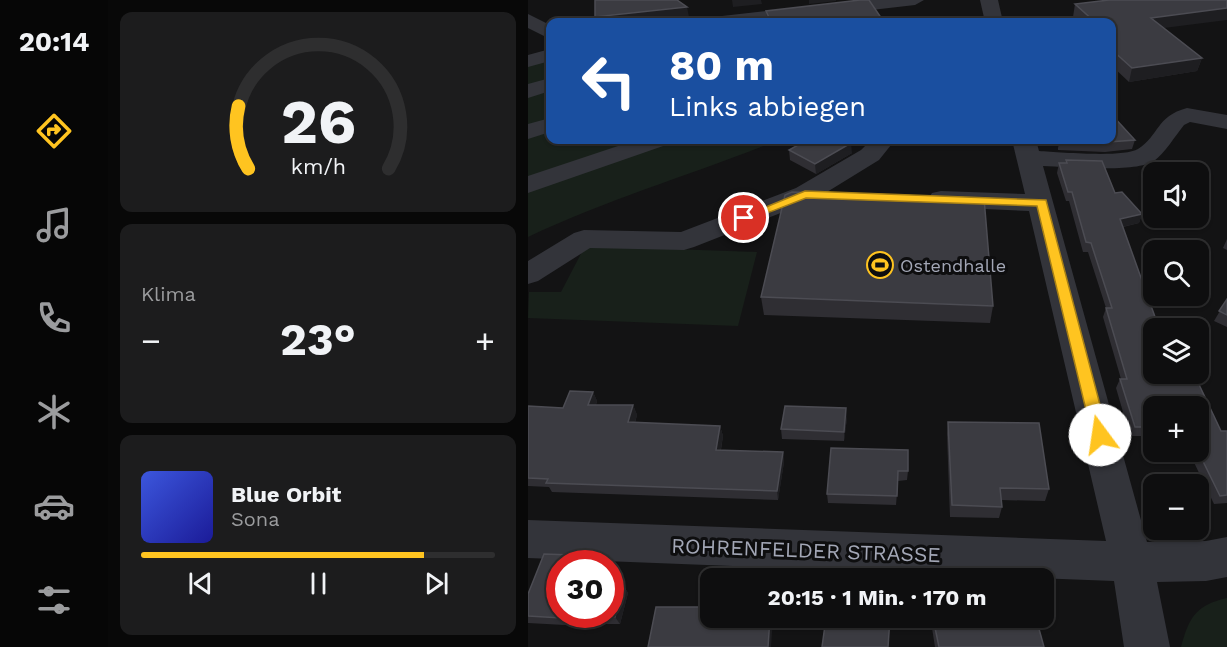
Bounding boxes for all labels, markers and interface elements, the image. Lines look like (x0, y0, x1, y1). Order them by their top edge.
text: 20:14 (19, 26, 89, 58)
text: 80 m (669, 41, 774, 90)
icon: left (570, 42, 648, 120)
text: 26 (280, 85, 356, 158)
text: Links abbiegen (669, 91, 866, 123)
icon: directions (33, 110, 75, 152)
text: km/h (290, 154, 346, 179)
map controls (1143, 162, 1209, 540)
button: sound (1143, 162, 1209, 228)
pin (718, 192, 769, 243)
icon: arrive (727, 201, 760, 234)
icon: music (33, 204, 75, 246)
button: search (1143, 240, 1209, 306)
sports icon: Ostendhalle (865, 250, 895, 280)
place label: Ostendhalle (900, 255, 1006, 276)
text: Klima (141, 282, 196, 306)
icon: phone (33, 297, 75, 339)
text: 23° (280, 313, 356, 366)
button: layers (1143, 318, 1209, 384)
text: − (141, 321, 161, 360)
text: + (475, 321, 495, 360)
icon: climate (33, 391, 75, 433)
button: + (1143, 396, 1209, 462)
position arrow (1068, 403, 1132, 467)
button: − (1143, 474, 1209, 540)
text: Blue Orbit (231, 482, 341, 507)
icon: car (33, 485, 75, 527)
text: Sona (231, 507, 280, 531)
street label: ROHRENFELDER STRASSE (671, 533, 941, 567)
speed limit sign: 30 (546, 550, 624, 628)
icon: previous (184, 567, 217, 600)
icon: pause (302, 567, 335, 600)
icon: next (420, 567, 453, 600)
icon: filters (33, 579, 75, 621)
text: 20:15 · 1 Min. · 170 m (768, 585, 986, 610)

